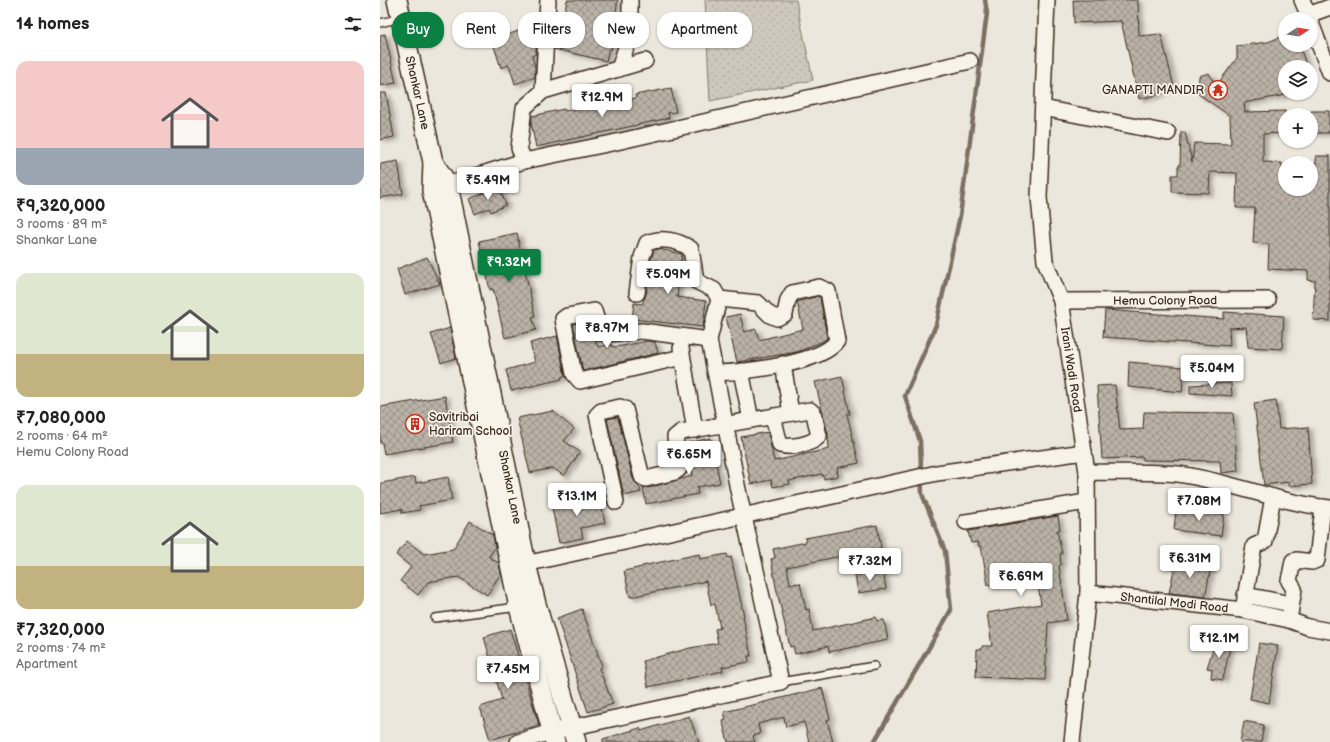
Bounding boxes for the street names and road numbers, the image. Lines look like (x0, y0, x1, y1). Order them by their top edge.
street label: Shankar Lane (402, 55, 433, 131)
street label: Hemu Colony Road (1113, 293, 1217, 308)
street label: Irani Wadi Road (1058, 326, 1085, 413)
street label: Shankar Lane (495, 449, 525, 525)
street label: Shantilal Modi Road (1120, 589, 1229, 616)

